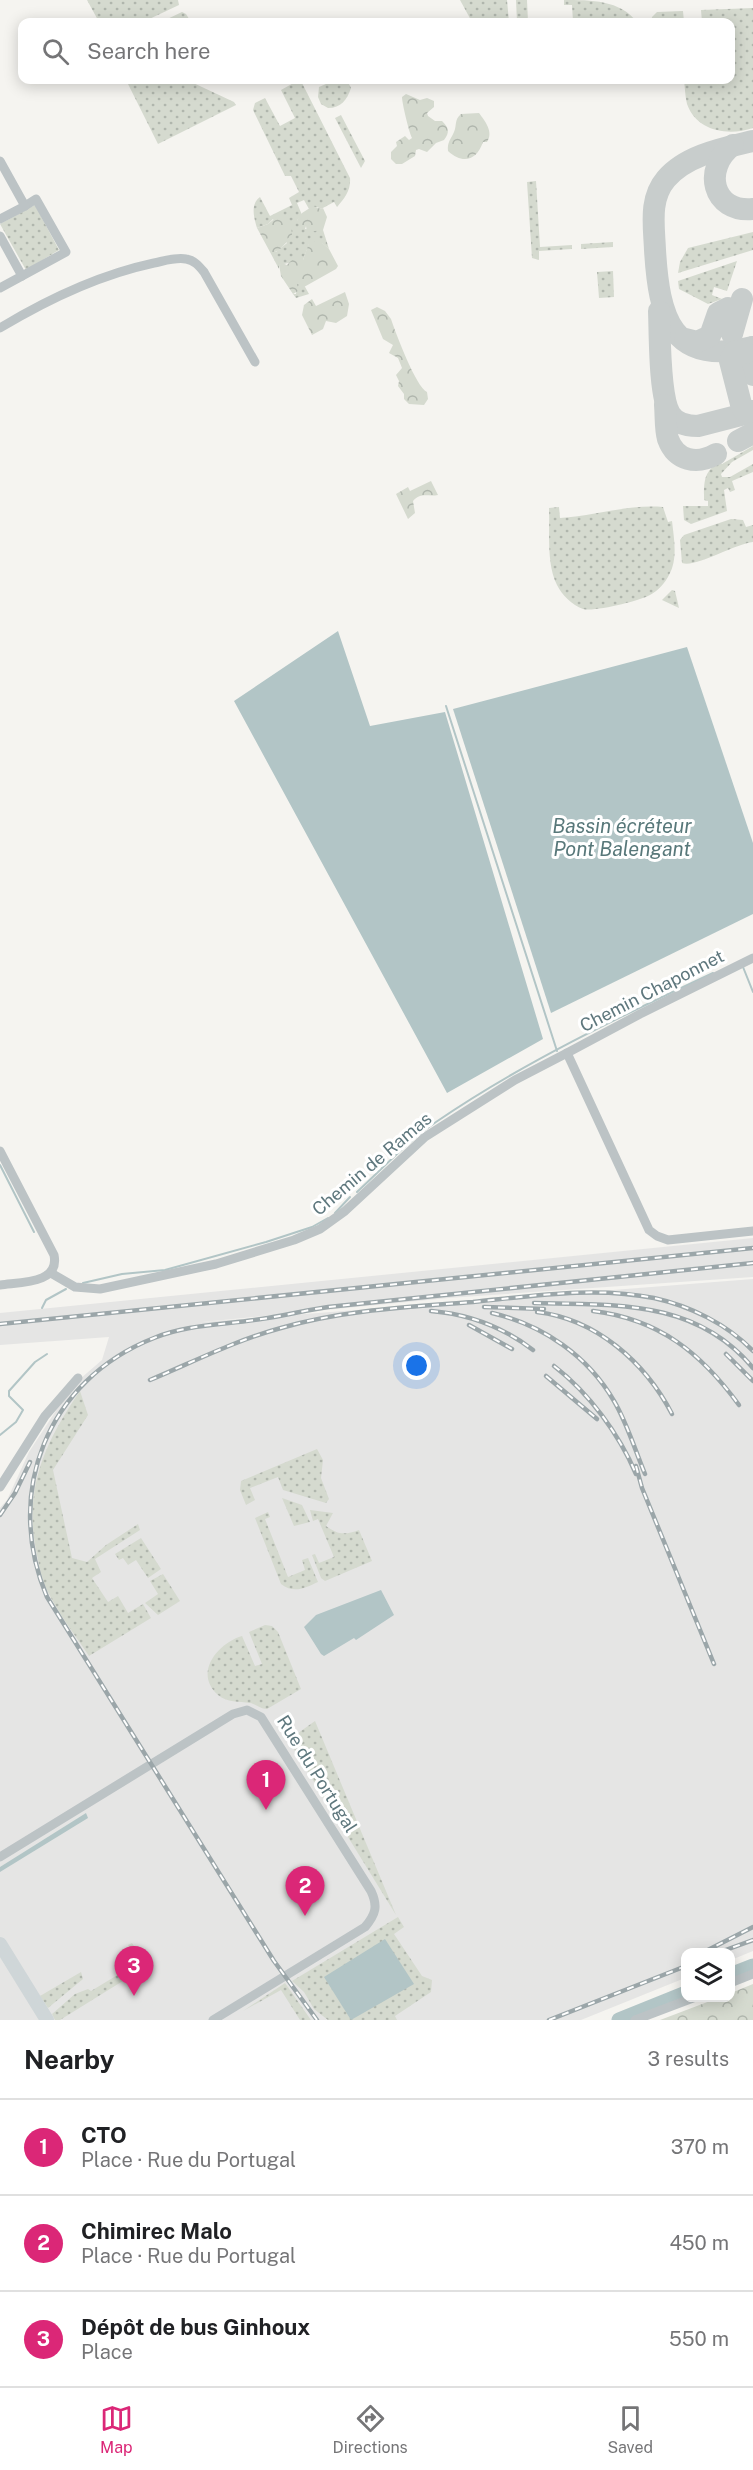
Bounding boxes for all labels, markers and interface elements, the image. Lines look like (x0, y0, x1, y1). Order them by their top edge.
search box (18, 18, 735, 84)
icon: search (39, 35, 72, 68)
text: Search here (87, 38, 211, 64)
water label: Bassin écréteur Pont Balengant (552, 814, 692, 861)
street label: Chemin Chaponnet (576, 945, 727, 1036)
street label: Chemin de Ramas (308, 1108, 436, 1220)
your location (402, 1351, 431, 1380)
street label: Rue du Portugal (273, 1711, 362, 1836)
pin: 1 (246, 1760, 286, 1810)
pin: 2 (286, 1866, 324, 1916)
pin: 3 (114, 1946, 154, 1996)
map controls (681, 1948, 735, 2002)
button: layers (681, 1948, 735, 2002)
text: Nearby (24, 2044, 114, 2075)
text: 3 results (648, 2047, 729, 2071)
text: CTO (81, 2122, 127, 2148)
text: 1 (39, 2135, 48, 2159)
text: 370 m (671, 2135, 729, 2159)
text: Place · Rue du Portugal (81, 2148, 296, 2172)
text: Chimirec Malo (81, 2218, 232, 2244)
text: 2 (37, 2231, 50, 2255)
text: 450 m (669, 2231, 729, 2255)
text: Place · Rue du Portugal (81, 2244, 296, 2268)
text: Dépôt de bus Ginhoux (81, 2314, 310, 2340)
text: 3 (37, 2327, 50, 2351)
text: 550 m (669, 2327, 729, 2351)
text: Place (81, 2340, 133, 2364)
tab: Map (100, 2402, 133, 2457)
tab: Directions (333, 2402, 408, 2457)
tab: Saved (607, 2402, 653, 2457)

